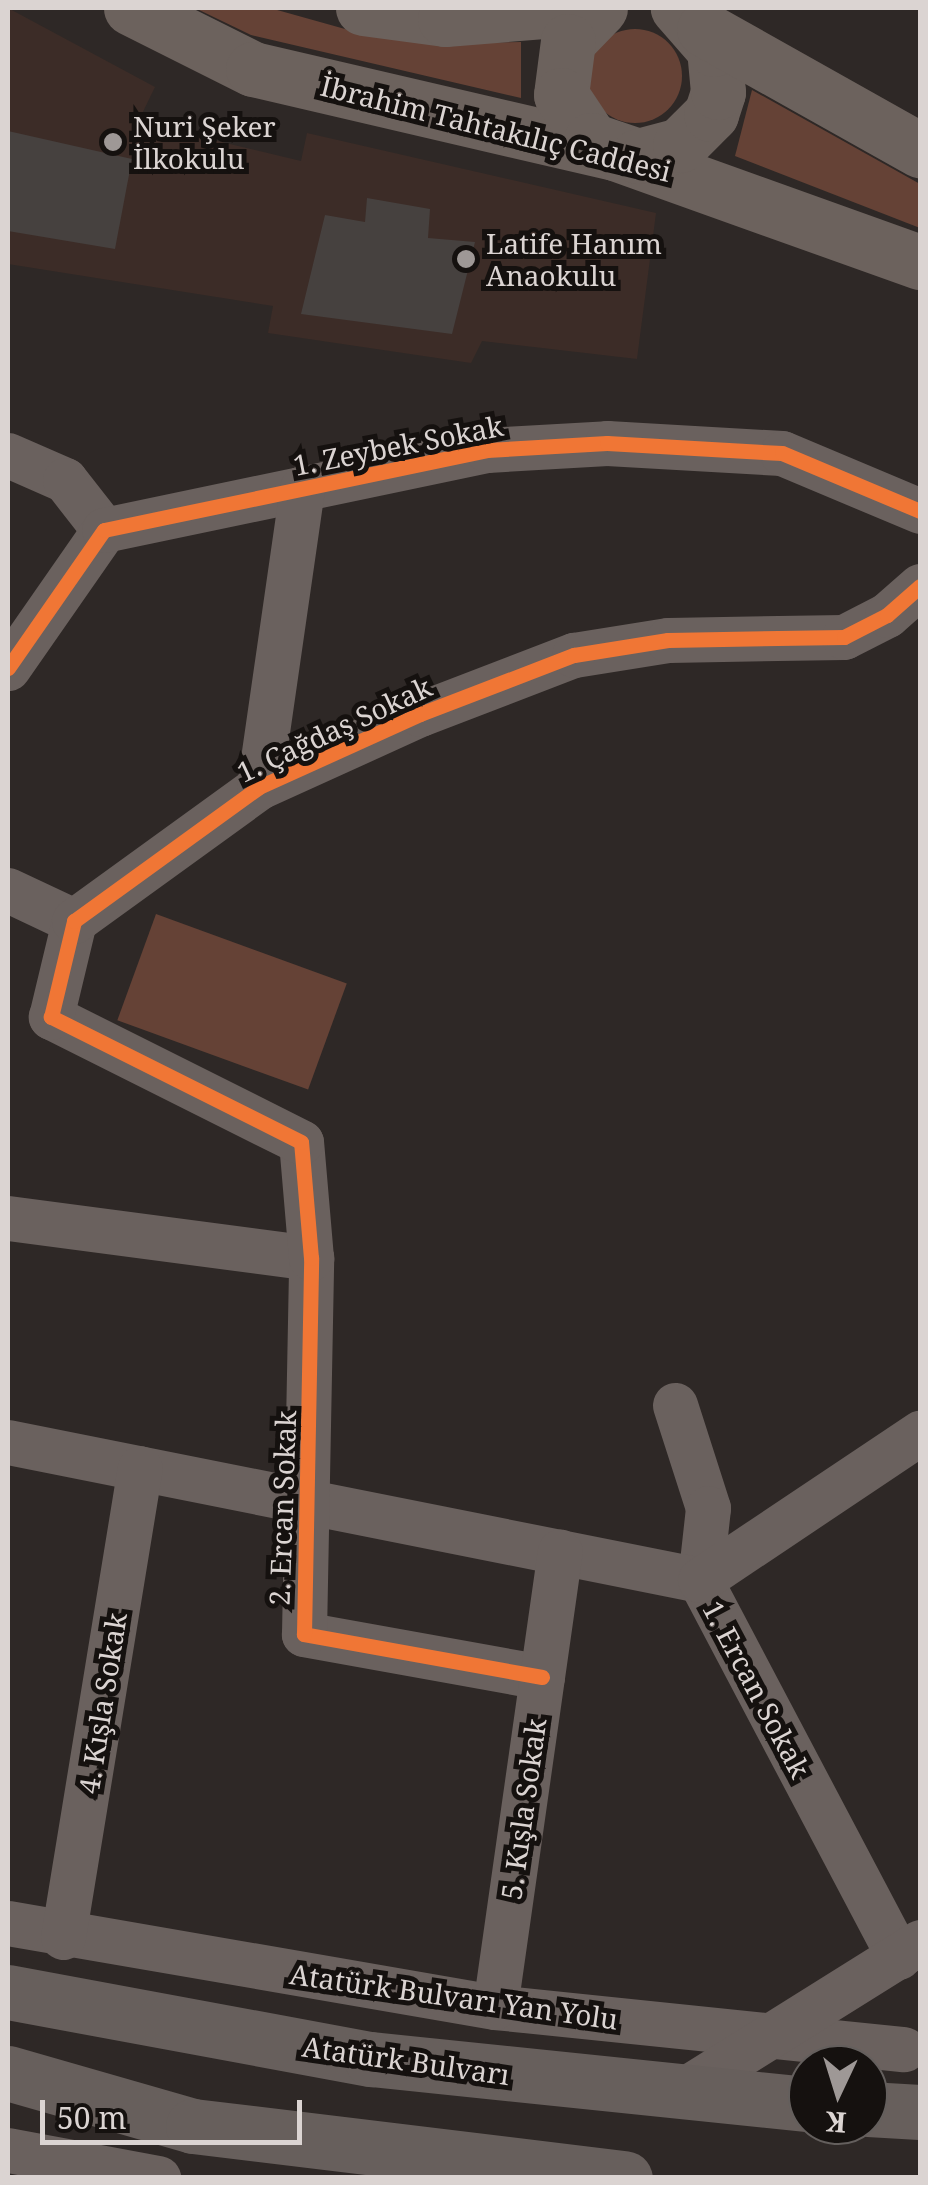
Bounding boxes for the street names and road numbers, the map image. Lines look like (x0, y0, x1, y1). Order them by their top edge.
street label: İbrahim Tahtakılıç Caddesi (317, 68, 675, 188)
street label: 1. Zeybek Sokak (290, 408, 506, 482)
street label: 1. Çağdaş Sokak (231, 669, 437, 789)
street label: 2. Ercan Sokak (262, 1410, 302, 1606)
street label: 1. Ercan Sokak (696, 1595, 818, 1783)
street label: 4. Kışla Sokak (71, 1610, 133, 1796)
street label: 5. Kışla Sokak (494, 1716, 552, 1902)
street label: Atatürk Bulvarı Yan Yolu (288, 1956, 620, 2036)
street label: Atatürk Bulvarı (300, 2029, 512, 2091)

